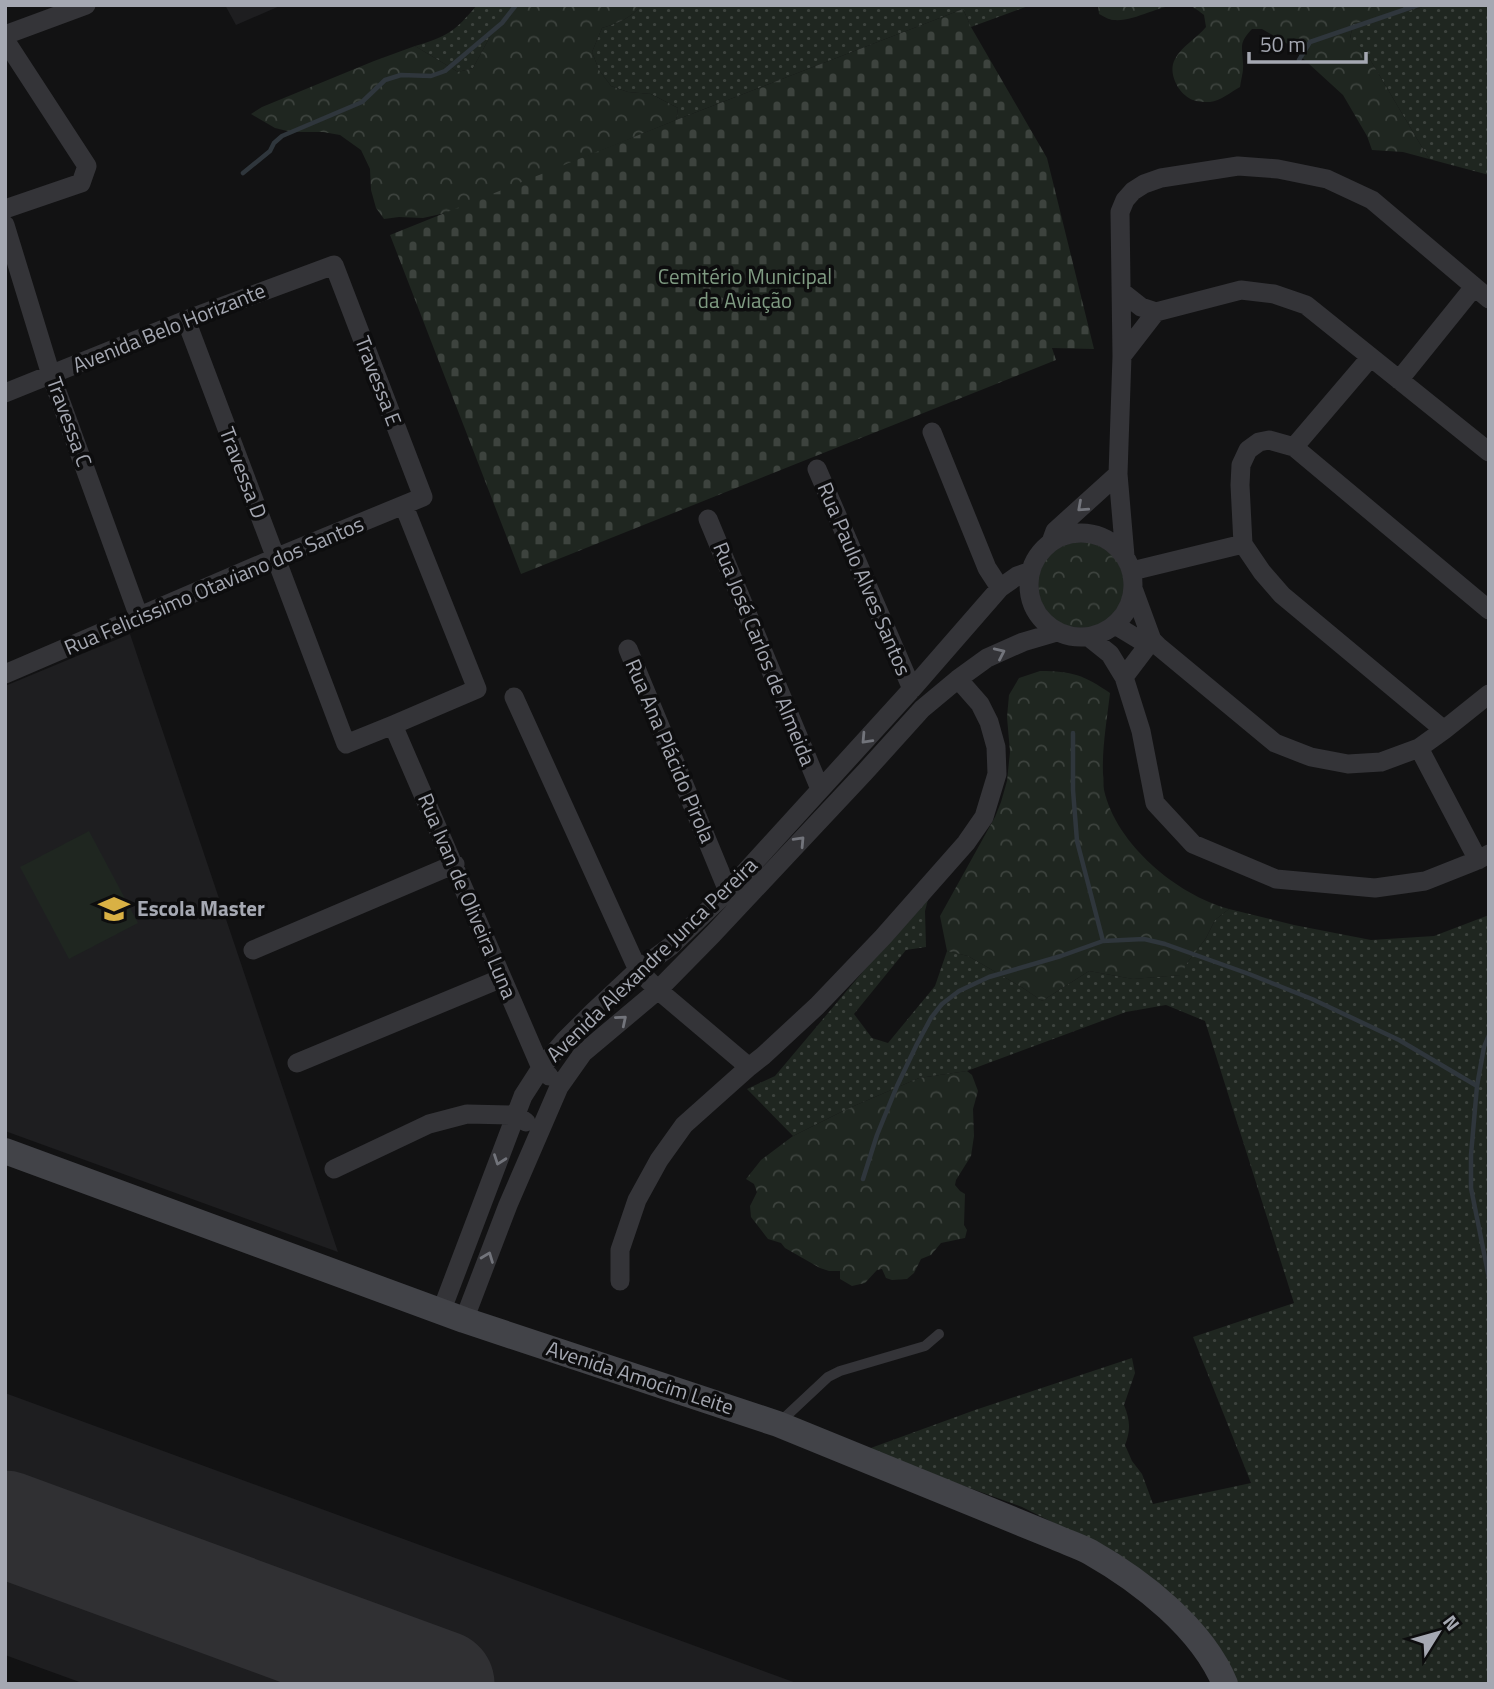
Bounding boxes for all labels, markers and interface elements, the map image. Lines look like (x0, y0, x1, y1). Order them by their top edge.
scale bar (1249, 21, 1366, 65)
text: 50 m (1260, 28, 1306, 60)
park label: Cemitério Municipal da Aviação (658, 260, 832, 316)
street label: Avenida Belo Horizante (68, 274, 270, 380)
street label: Travessa E (347, 331, 411, 430)
street label: Travessa C (39, 372, 101, 471)
street label: Travessa D (212, 422, 276, 523)
street label: Rua Paulo Alves Santos (810, 477, 920, 680)
one-way arrow (1077, 498, 1090, 511)
street label: Rua Felicissimo Otaviano dos Santos (59, 507, 368, 663)
street label: Rua José Carlos de Almeida (705, 537, 825, 771)
one-way arrow (992, 647, 1005, 661)
street label: Rua Ana Plácido Pirola (618, 654, 724, 848)
one-way arrow (862, 731, 874, 744)
street label: Rua Ivan de Oliveira Luna (410, 788, 526, 1004)
one-way arrow (791, 837, 804, 850)
street label: Avenida Alexandre Junca Pereira (538, 849, 765, 1069)
school or university icon: Escola Master (97, 892, 131, 926)
place label: Escola Master (137, 892, 265, 924)
one-way arrow (614, 1016, 627, 1028)
one-way arrow (494, 1153, 508, 1165)
one-way arrow (480, 1251, 494, 1263)
street label: Avenida Amocim Leite (543, 1332, 738, 1422)
north arrow (1403, 1598, 1473, 1668)
text: N (1436, 1608, 1468, 1636)

